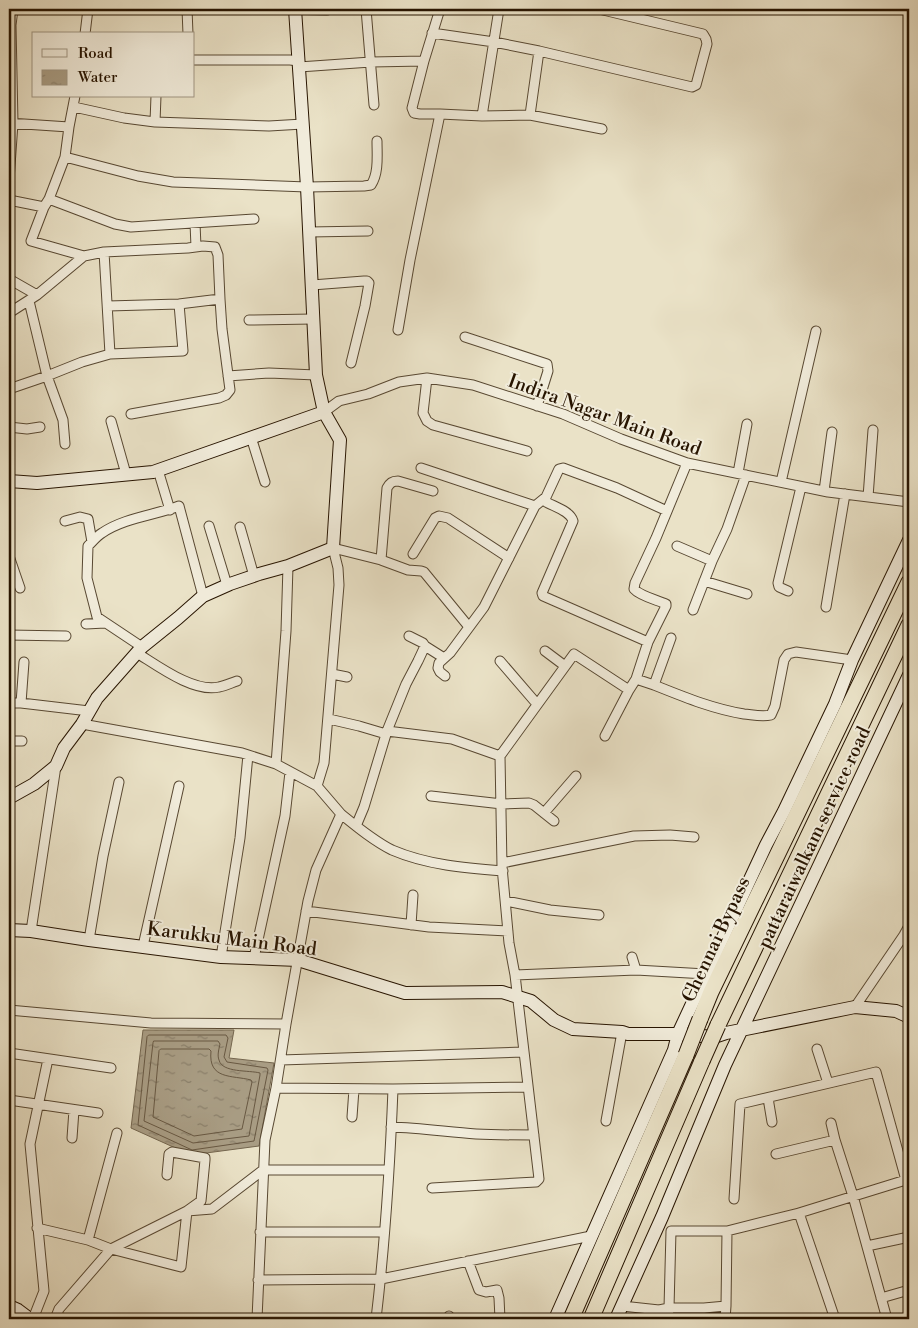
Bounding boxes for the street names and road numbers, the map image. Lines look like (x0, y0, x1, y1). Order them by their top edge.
street label: Indira Nagar Main Road (505, 369, 705, 461)
street label: pattaraiwalkam service road (752, 723, 876, 952)
street label: Chennai Bypass (676, 873, 755, 1006)
street label: Karukku Main Road (146, 917, 318, 961)

